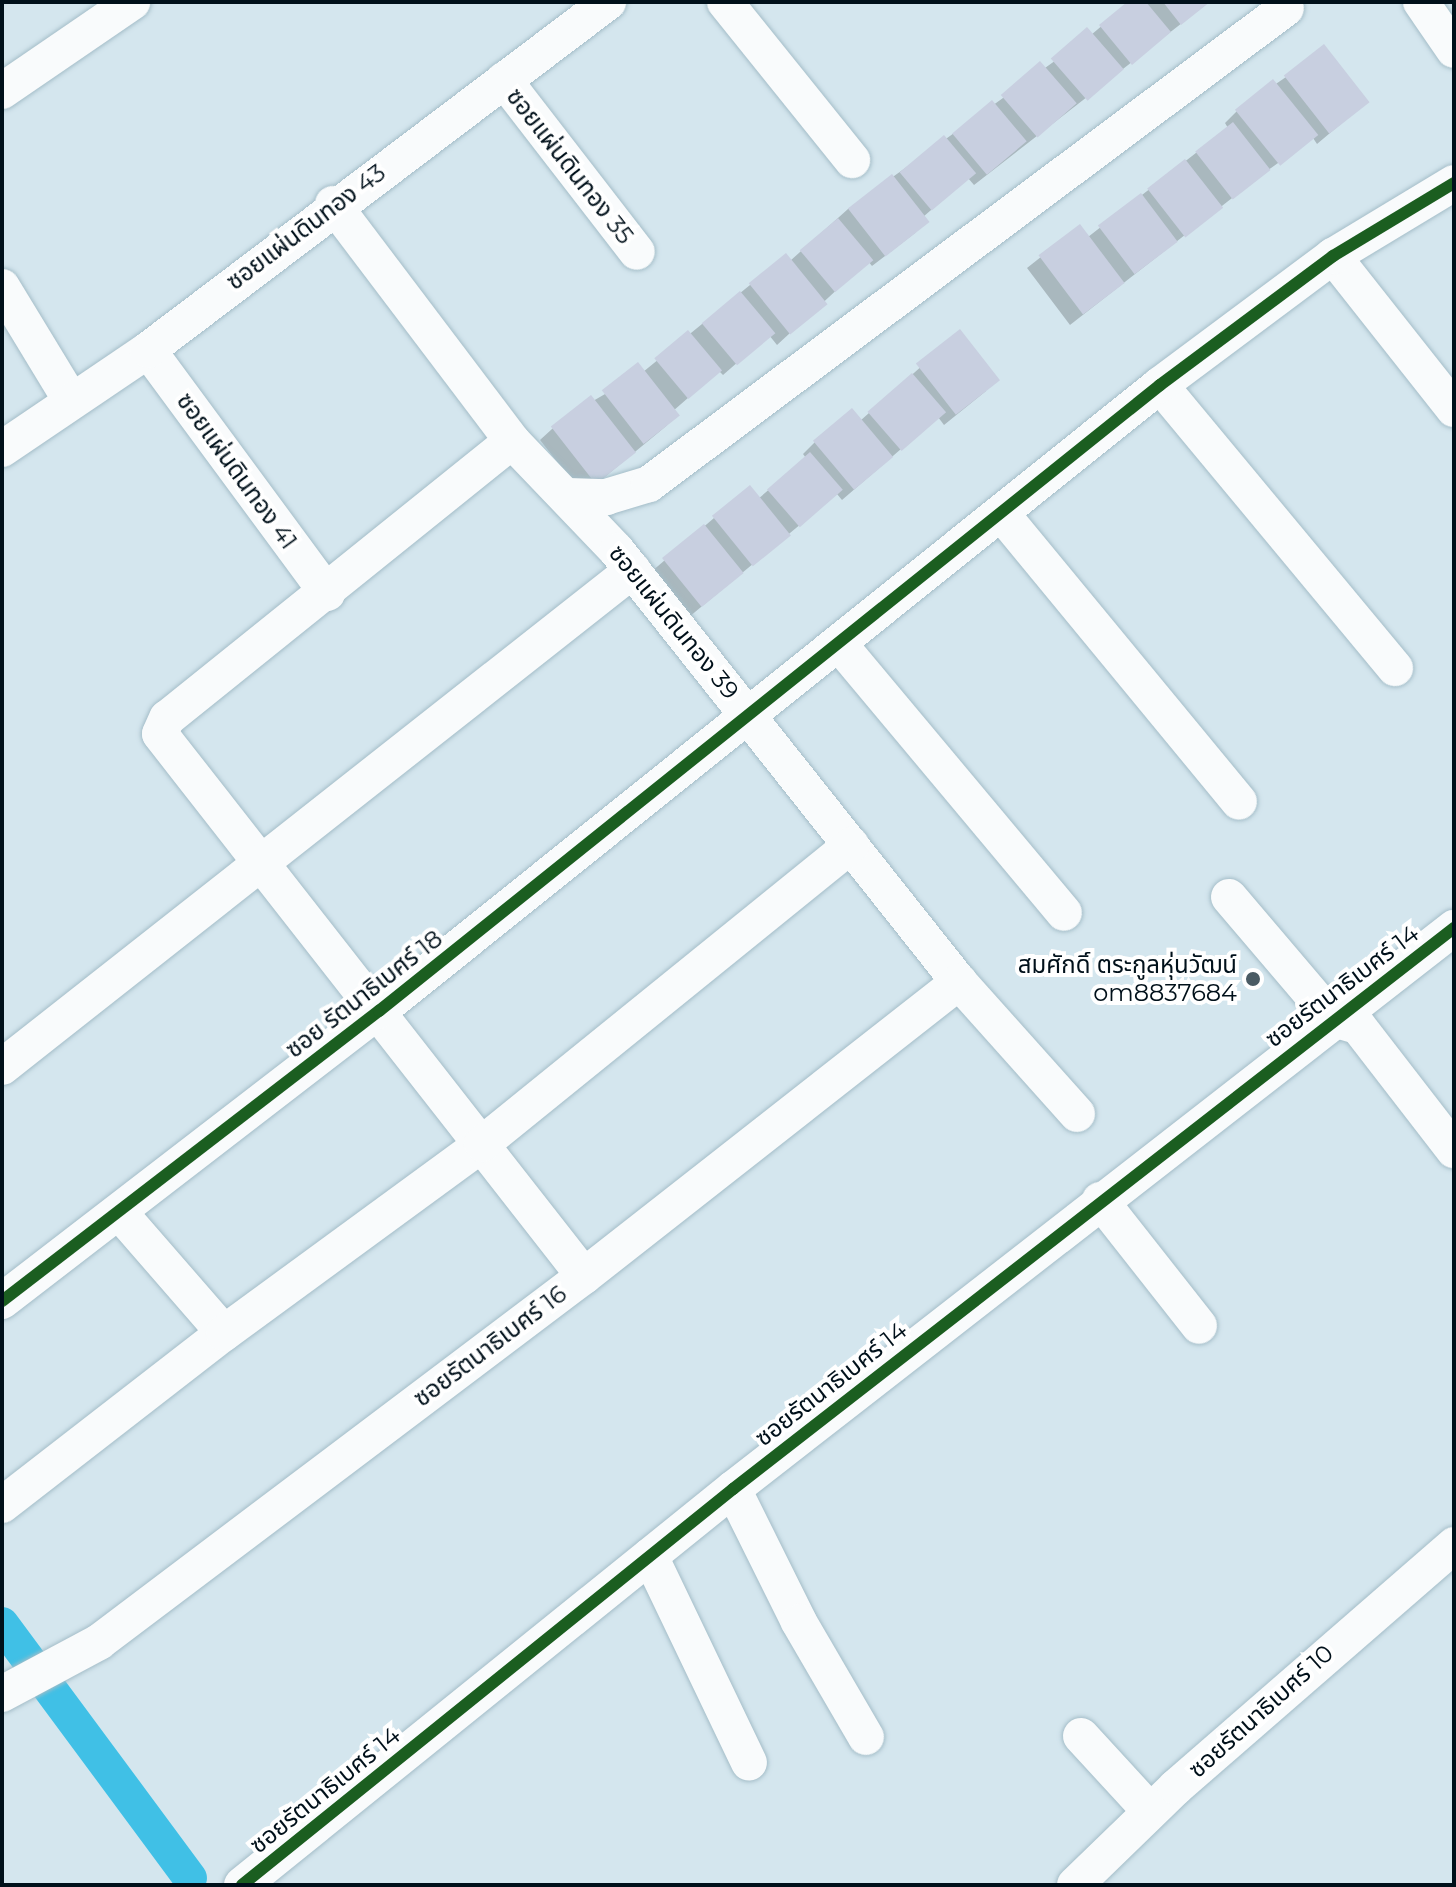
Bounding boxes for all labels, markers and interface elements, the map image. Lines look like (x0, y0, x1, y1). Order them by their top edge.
street label: ซอยแผ่นดินทอง 35 (500, 83, 640, 249)
street label: ซอยแผ่นดินทอง 43 (221, 158, 391, 296)
street label: ซอยแผ่นดินทอง 41 (171, 387, 303, 555)
street label: ซอยแผ่นดินทอง 39 (603, 539, 745, 705)
street label: ซอยรัตนาธิเบศร์ 14 (1260, 919, 1424, 1053)
street label: ซอย รัตนาธิเบศร์ 18 (280, 924, 448, 1064)
place label: สมศักดิ์ ตระกูลหุ่นวัฒน์ om8837684 (1018, 951, 1237, 1007)
marker: สมศักดิ์ ตระกูลหุ่นวัฒน์ om8837684 (1244, 970, 1262, 988)
street label: ซอยรัตนาธิเบศร์ 16 (408, 1279, 572, 1413)
street label: ซอยรัตนาธิเบศร์ 14 (749, 1316, 913, 1452)
street label: ซอยรัตนาธิเบศร์ 10 (1183, 1638, 1339, 1784)
street label: ซอยรัตนาธิเบศร์ 14 (244, 1721, 406, 1859)

